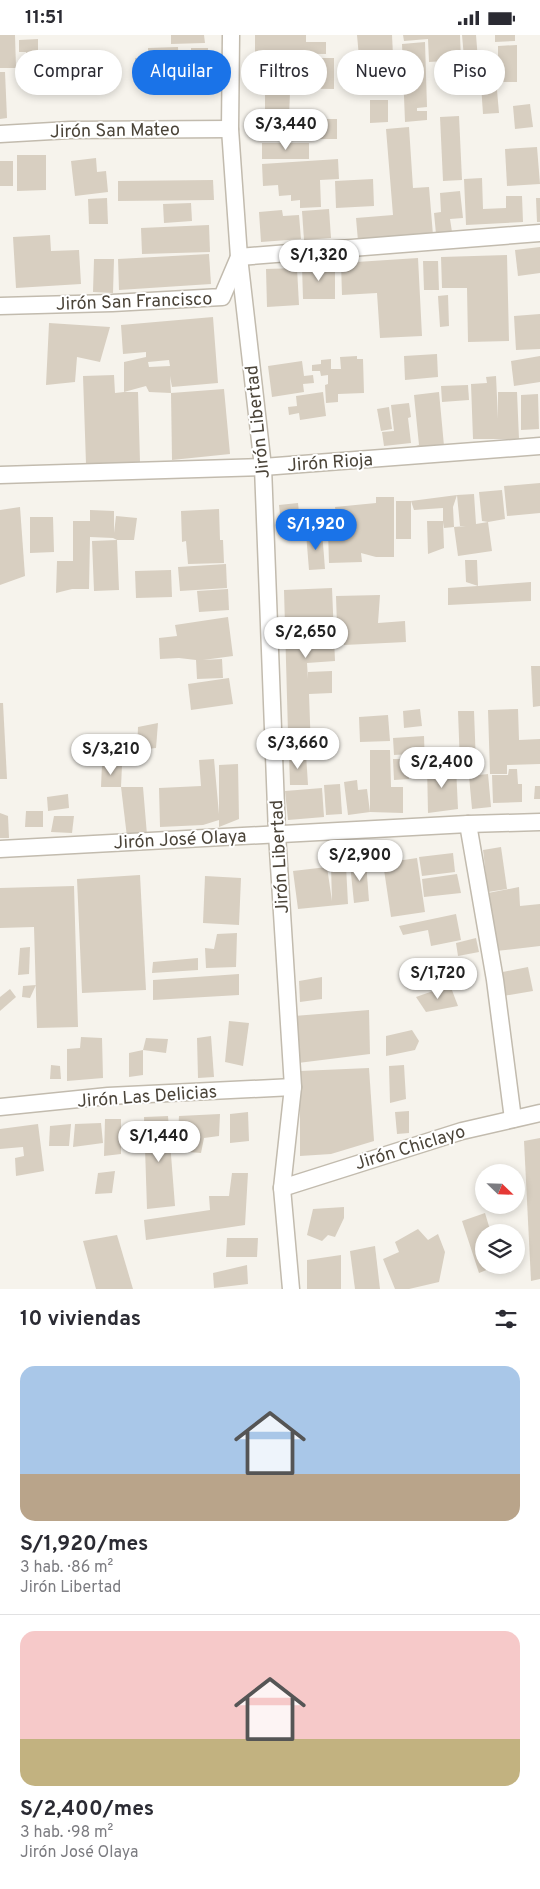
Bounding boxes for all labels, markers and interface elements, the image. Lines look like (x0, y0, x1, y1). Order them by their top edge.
text: 11:51 (25, 6, 64, 30)
chip: Comprar (15, 50, 122, 95)
chip: Alquilar (132, 50, 231, 95)
chip: Filtros (241, 50, 327, 95)
chip: Nuevo (337, 50, 424, 95)
chip: Piso (434, 50, 505, 95)
pin: S/3,440 (240, 109, 332, 151)
text: S/3,440 (255, 115, 317, 135)
street label: Jirón San Mateo (50, 119, 180, 144)
pin: S/1,320 (273, 239, 365, 282)
text: S/1,320 (290, 246, 348, 266)
street label: Jirón San Francisco (55, 288, 213, 317)
street label: Jirón Libertad (241, 364, 276, 480)
street label: Jirón Rioja (286, 449, 374, 478)
pin: S/1,920 (270, 509, 362, 551)
text: S/1,920 (287, 515, 345, 535)
pin: S/2,650 (260, 617, 352, 659)
text: S/2,650 (275, 623, 337, 643)
pin: S/3,660 (252, 727, 344, 770)
pin: S/3,210 (65, 733, 157, 776)
text: S/3,660 (267, 734, 329, 754)
text: S/3,210 (82, 740, 140, 760)
pin: S/2,400 (396, 747, 488, 789)
text: S/2,400 (410, 753, 474, 773)
street label: Jirón Libertad (266, 799, 295, 914)
street label: Jirón José Olaya (113, 826, 247, 855)
pin: S/2,900 (314, 839, 406, 882)
text: S/2,900 (329, 846, 391, 866)
pin: S/1,720 (392, 957, 484, 1000)
text: S/1,720 (410, 964, 466, 984)
street label: Jirón Las Delicias (76, 1081, 218, 1114)
pin: S/1,440 (113, 1121, 205, 1163)
street label: Jirón Chiclayo (352, 1121, 468, 1176)
text: S/1,440 (129, 1127, 189, 1147)
north arrow (475, 1164, 525, 1214)
map controls (475, 1164, 525, 1274)
button: layers (475, 1224, 525, 1274)
icon: filters (492, 1305, 520, 1333)
text: 10 viviendas (20, 1306, 141, 1333)
icon: home (225, 1398, 315, 1488)
text: S/1,920/mes (20, 1531, 148, 1558)
text: 3 hab. · 86 m² (20, 1558, 113, 1578)
text: Jirón Libertad (20, 1578, 121, 1598)
icon: home (225, 1664, 315, 1754)
text: S/2,400/mes (20, 1796, 154, 1823)
text: 3 hab. · 98 m² (20, 1823, 113, 1843)
text: Jirón José Olaya (20, 1843, 138, 1863)

